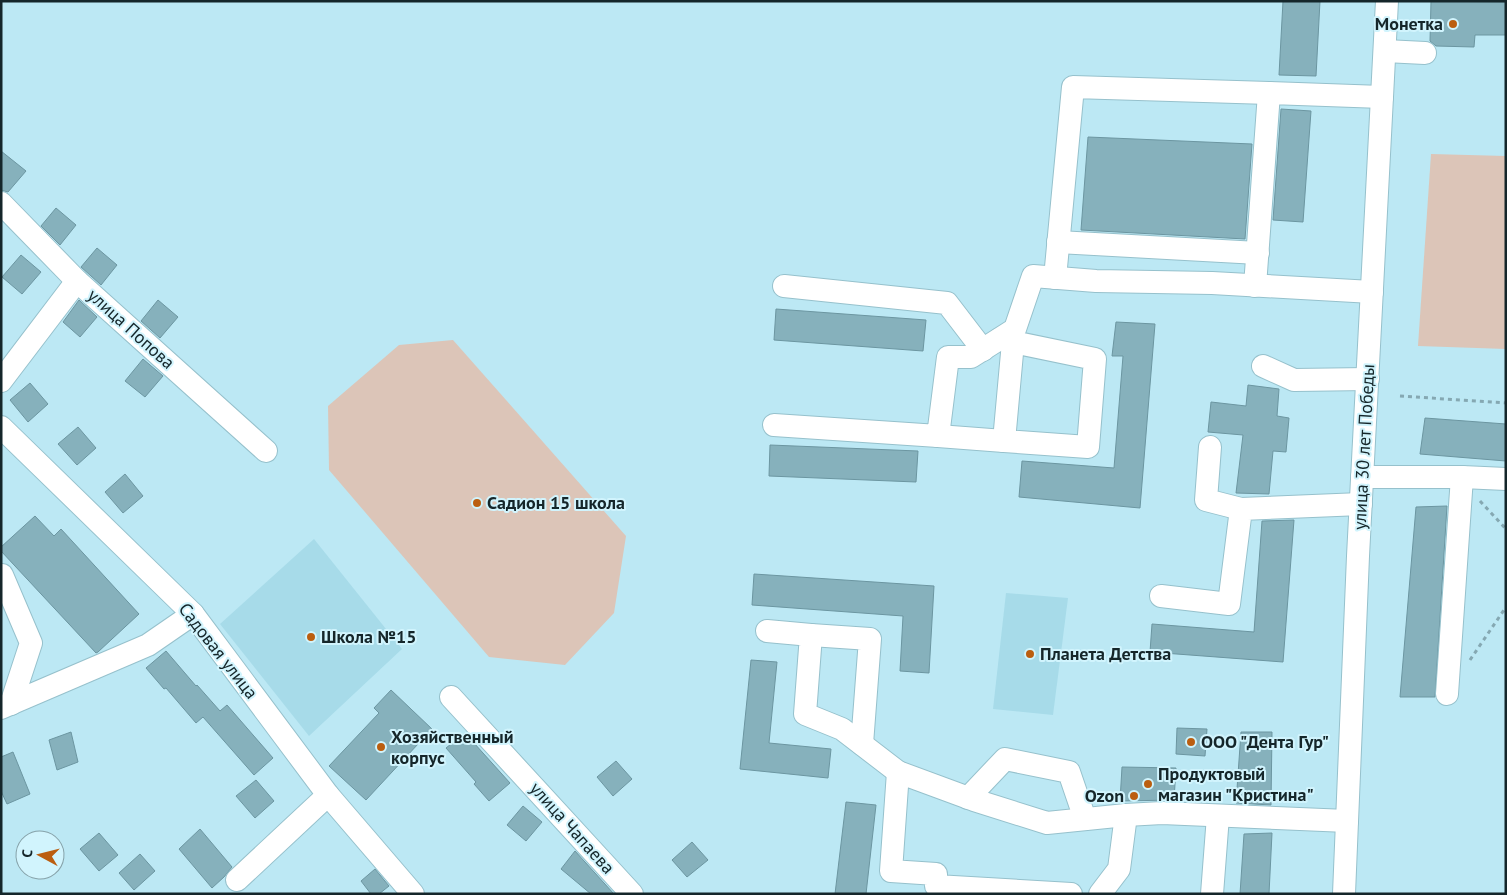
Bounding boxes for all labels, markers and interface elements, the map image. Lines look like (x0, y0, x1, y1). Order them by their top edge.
place label: Монетка (1375, 12, 1443, 35)
marker: Монетка (1447, 18, 1459, 30)
street label: улица Попова (83, 284, 180, 374)
street label: улица 30 лет Победы (1348, 363, 1379, 531)
place label: Садион 15 школа (487, 491, 625, 514)
marker: Садион 15 школа (471, 497, 483, 509)
street label: Садовая улица (174, 598, 263, 703)
place label: Школа №15 (321, 625, 416, 648)
marker: Школа №15 (305, 631, 317, 643)
place label: Планета Детства (1040, 642, 1171, 665)
marker: Планета Детства (1024, 648, 1036, 660)
place label: Хозяйственный корпус (391, 725, 514, 769)
place label: ООО "Дента Гур" (1201, 730, 1329, 753)
marker: ООО "Дента Гур" (1185, 736, 1197, 748)
marker: Хозяйственный корпус (375, 741, 387, 753)
place label: Продуктовый магазин "Кристина" (1158, 762, 1314, 806)
street label: улица Чапаева (525, 777, 620, 878)
marker: Продуктовый магазин "Кристина" (1142, 778, 1154, 790)
place label: Ozon (1085, 784, 1124, 807)
marker: Ozon (1128, 790, 1140, 802)
north arrow (15, 830, 65, 880)
text: С (18, 848, 37, 858)

